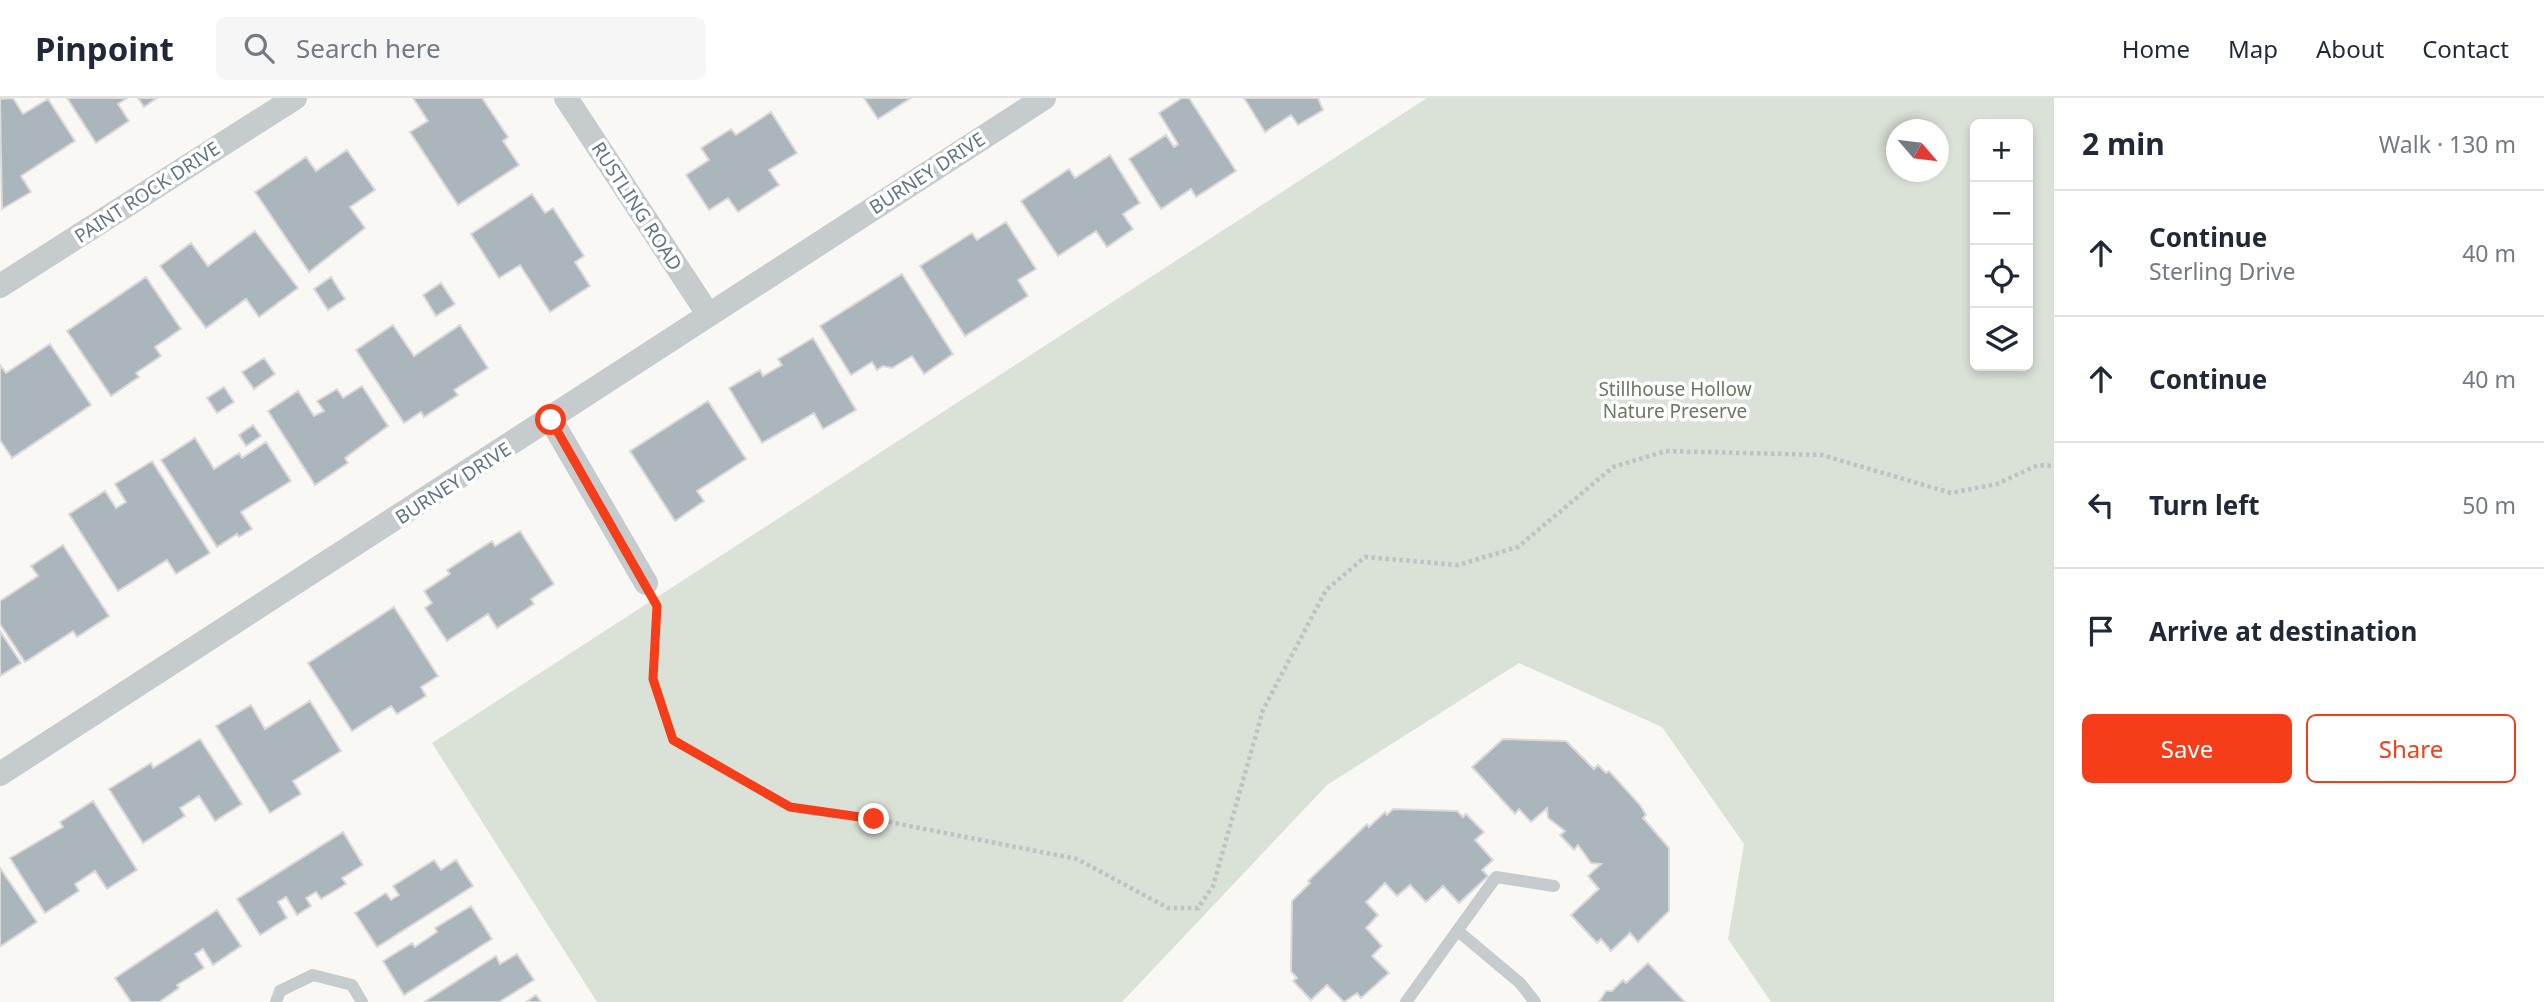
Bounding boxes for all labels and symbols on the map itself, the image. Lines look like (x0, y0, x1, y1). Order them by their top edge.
north arrow (1886, 119, 1949, 182)
street label: BURNEY DRIVE (864, 126, 990, 220)
street label: PAINT ROCK DRIVE (69, 135, 225, 249)
street label: RUSTLING ROAD (586, 137, 688, 275)
park label: Stillhouse Hollow Nature Preserve (1598, 376, 1752, 424)
route start (535, 404, 566, 435)
street label: BURNEY DRIVE (390, 436, 516, 530)
route end (858, 803, 889, 834)

